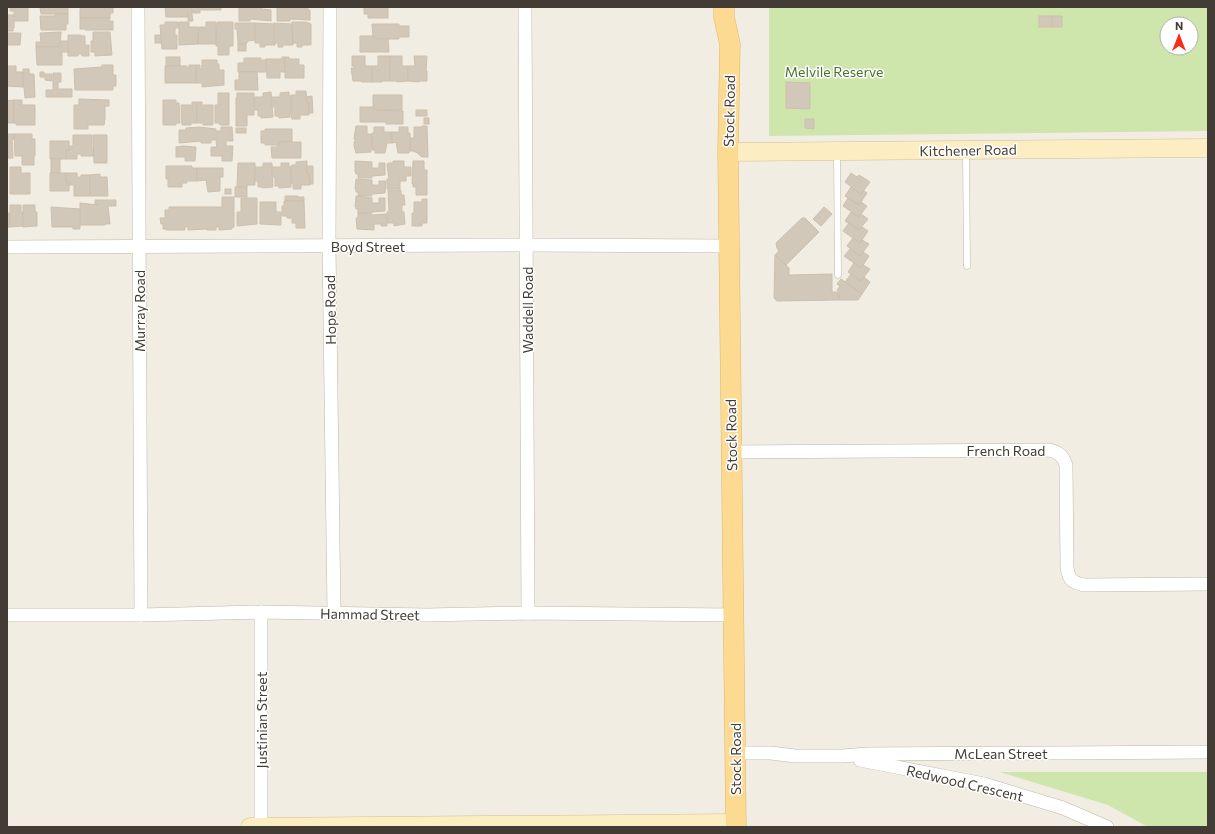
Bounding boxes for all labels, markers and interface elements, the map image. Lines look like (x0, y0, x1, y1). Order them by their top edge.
north arrow (1159, 16, 1199, 56)
text: N (1175, 19, 1183, 32)
park label: Melvile Reserve (785, 63, 883, 80)
street label: Stock Road (720, 75, 738, 147)
street label: Kitchener Road (919, 141, 1017, 159)
street label: Boyd Street (331, 238, 406, 255)
street label: Waddell Road (519, 267, 536, 353)
street label: Murray Road (131, 270, 148, 352)
street label: Hope Road (321, 275, 339, 345)
street label: Stock Road (722, 399, 740, 471)
street label: French Road (967, 442, 1045, 459)
street label: Hammad Street (320, 605, 420, 623)
street label: Justinian Street (253, 671, 270, 768)
street label: Stock Road (727, 723, 744, 795)
street label: McLean Street (954, 745, 1048, 762)
street label: Redwood Crescent (905, 761, 1025, 805)

